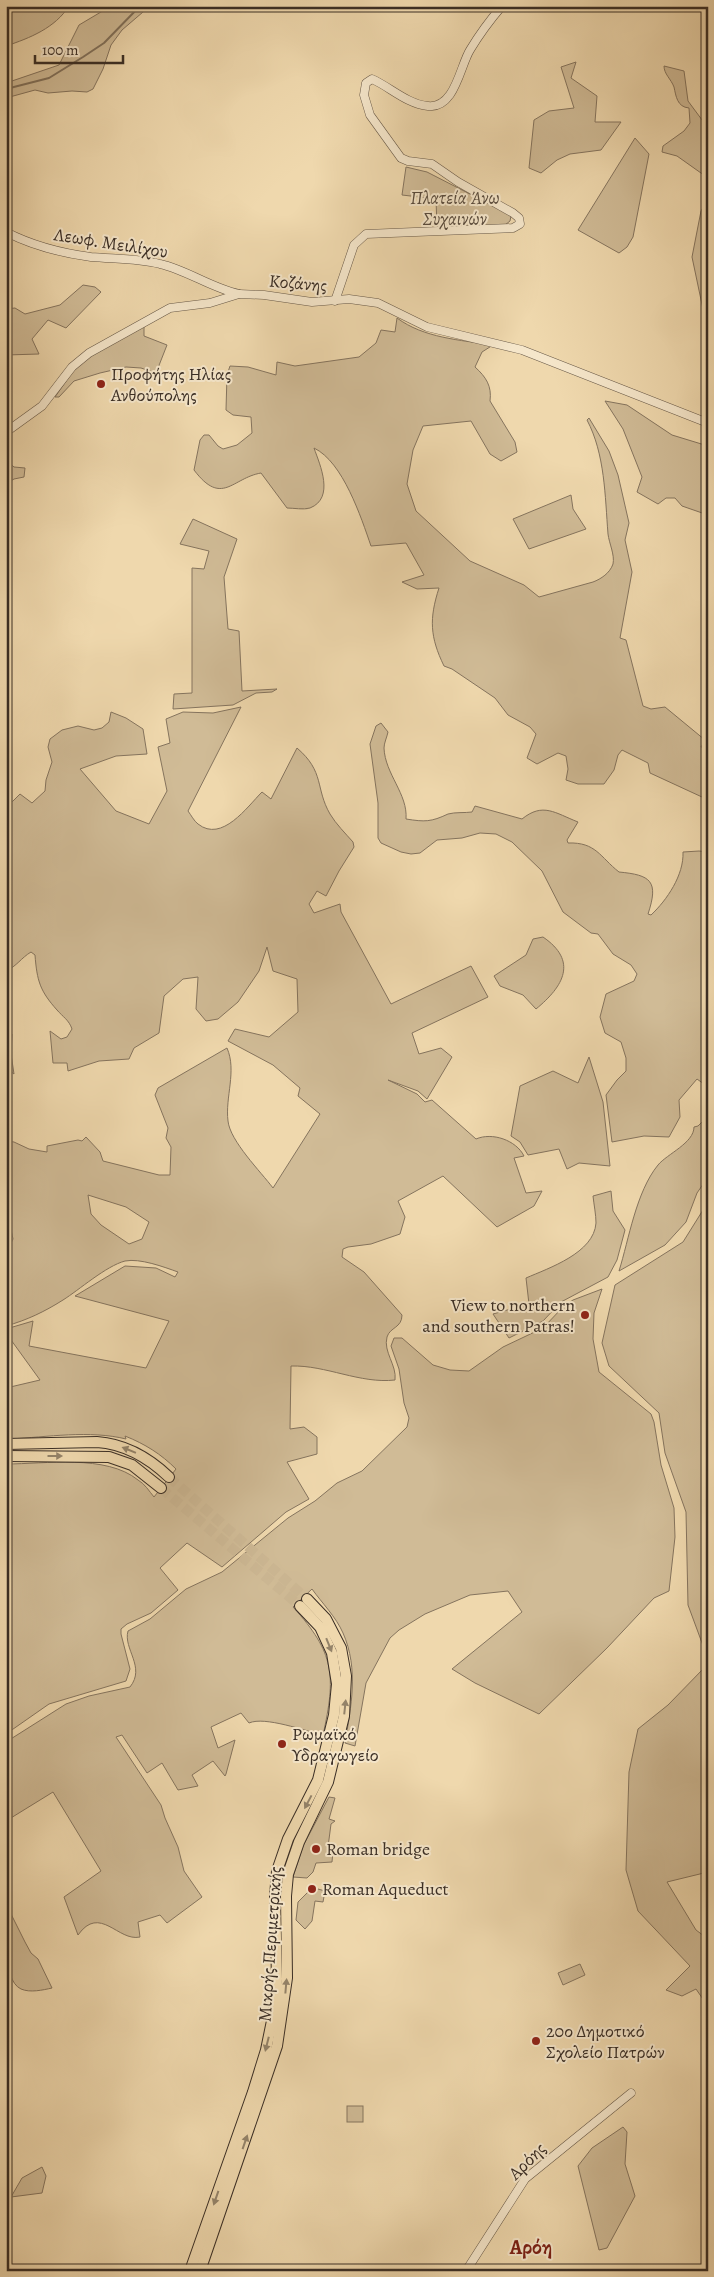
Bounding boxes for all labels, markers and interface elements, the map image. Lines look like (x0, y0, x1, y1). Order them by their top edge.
scale bar (35, 32, 122, 64)
text: 100 m (42, 40, 79, 60)
park label: Πλατεία Άνω Συχαινών (410, 186, 500, 231)
street label: Λεωφ. Μειλίχου (51, 222, 170, 264)
street label: Κοζάνης (268, 269, 328, 297)
place label: Προφήτης Ηλίας Ανθούπολης (110, 362, 231, 407)
marker: Προφήτης Ηλίας Ανθούπολης (95, 378, 107, 390)
place label: View to northern and southern Patras! (422, 1293, 575, 1338)
marker: View to northern and southern Patras! (579, 1309, 591, 1321)
one-way arrow (121, 1446, 136, 1454)
one-way arrow (47, 1452, 63, 1460)
one-way arrow (325, 1638, 333, 1652)
one-way arrow (341, 1699, 349, 1715)
place label: Ρωμαϊκό Υδραγωγείο (291, 1722, 379, 1767)
marker: Ρωμαϊκό Υδραγωγείο (276, 1738, 288, 1750)
one-way arrow (304, 1795, 312, 1809)
place label: Roman bridge (326, 1837, 430, 1861)
marker: Roman bridge (310, 1843, 322, 1855)
street label: Μικρής Περιμετρικής (253, 1865, 287, 2023)
place label: Roman Aqueduct (322, 1877, 449, 1901)
marker: Roman Aqueduct (306, 1883, 318, 1895)
one-way arrow (282, 1977, 290, 1993)
place label: 20ο Δημοτικό Σχολείο Πατρών (546, 2019, 665, 2064)
marker: 20ο Δημοτικό Σχολείο Πατρών (530, 2035, 542, 2047)
one-way arrow (263, 2037, 271, 2052)
one-way arrow (242, 2135, 249, 2150)
street label: Αρόης (502, 2137, 551, 2186)
one-way arrow (212, 2191, 220, 2206)
district label: Αρόη (509, 2234, 552, 2261)

